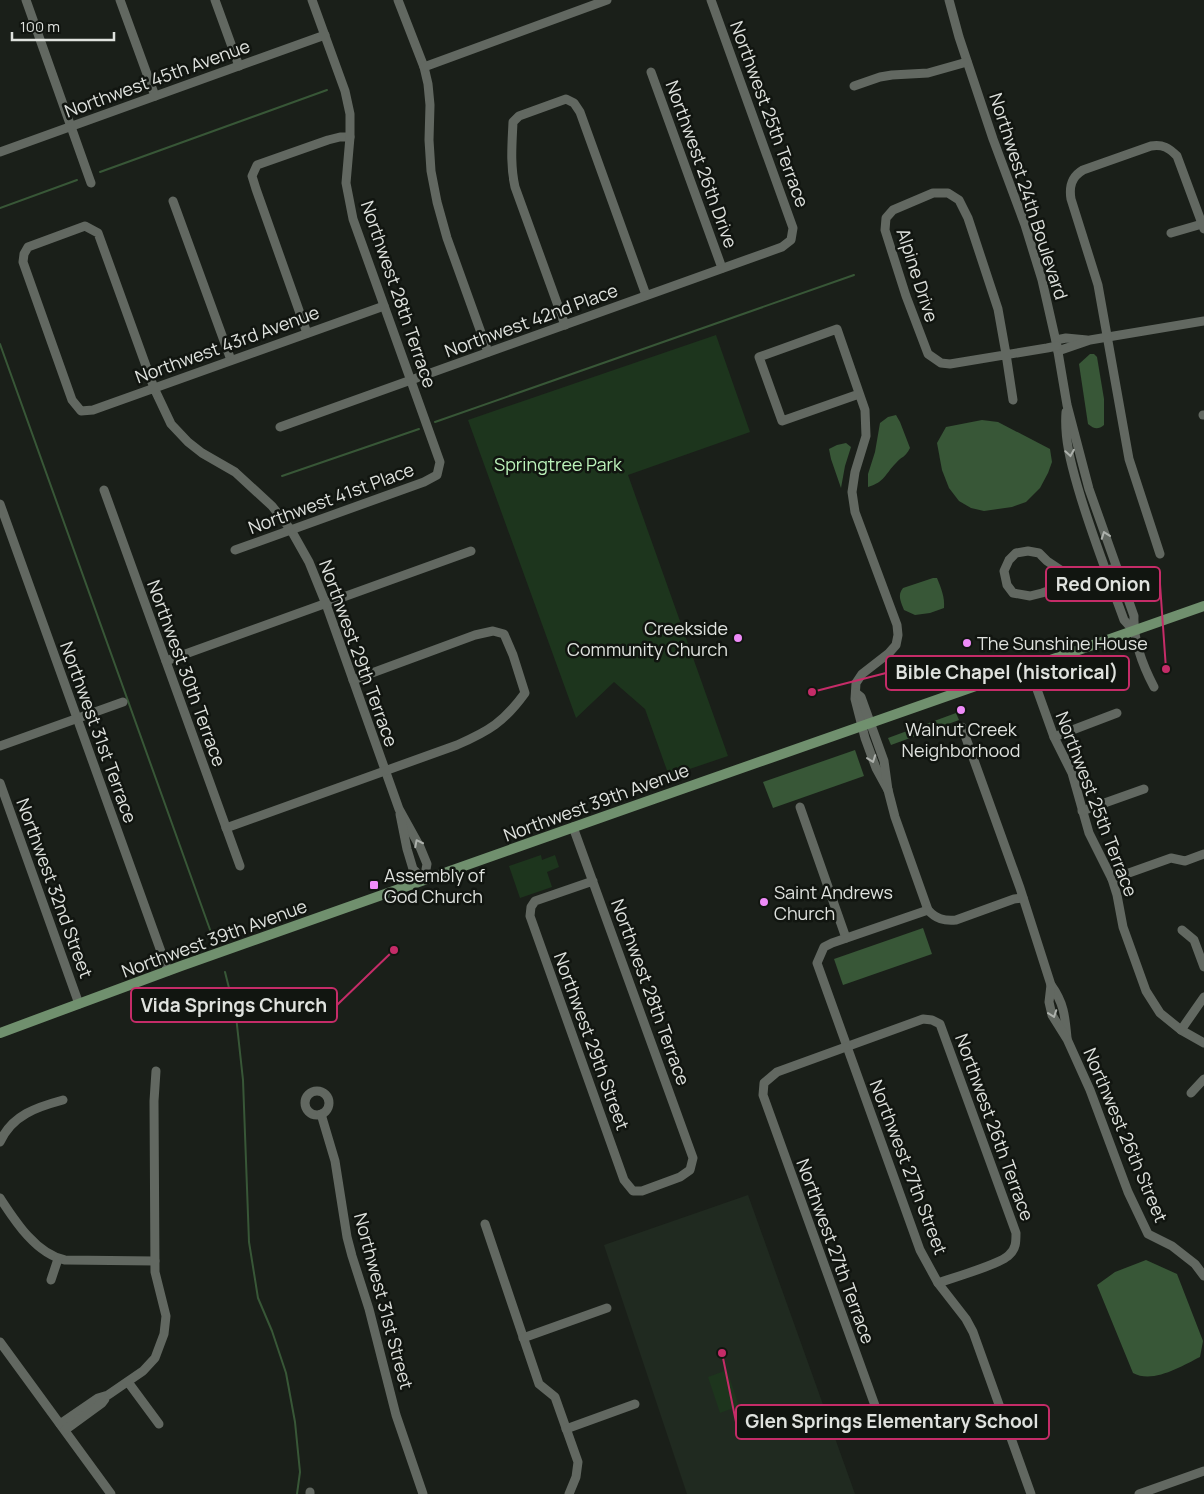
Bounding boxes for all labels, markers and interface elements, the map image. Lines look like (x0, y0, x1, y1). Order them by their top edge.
scale bar (12, 10, 115, 42)
text: 100 m (20, 16, 60, 37)
street label: Northwest 25th Terrace (725, 18, 815, 210)
street label: Northwest 45th Avenue (61, 33, 253, 123)
street label: Northwest 26th Drive (661, 77, 743, 251)
street label: Northwest 24th Boulevard (984, 90, 1074, 302)
street label: Northwest 28th Terrace (356, 197, 442, 391)
street label: Alpine Drive (892, 225, 944, 325)
street label: Northwest 42nd Place (441, 277, 621, 363)
street label: Northwest 43rd Avenue (132, 299, 322, 389)
one-way arrow (1064, 449, 1074, 457)
park label: Springtree Park (494, 452, 623, 476)
street label: Northwest 41st Place (245, 457, 417, 539)
one-way arrow (1101, 531, 1111, 540)
street label: Northwest 29th Terrace (314, 556, 404, 750)
callout: Red Onion (1046, 567, 1160, 601)
text: Red Onion (1056, 571, 1150, 597)
street label: Northwest 30th Terrace (142, 576, 232, 770)
place label: Creekside Community Church (567, 616, 728, 661)
place label: The Sunshine House (977, 631, 1148, 655)
marker: Creekside Community Church (732, 632, 744, 644)
marker: The Sunshine House (961, 637, 973, 649)
street label: Northwest 31st Terrace (55, 638, 143, 826)
callout: Bible Chapel (historical) (886, 656, 1129, 690)
text: Bible Chapel (historical) (896, 659, 1118, 685)
marker: Walnut Creek Neighborhood (955, 704, 967, 716)
street label: Northwest 25th Terrace (1051, 708, 1143, 900)
place label: Walnut Creek Neighborhood (902, 717, 1020, 762)
one-way arrow (866, 754, 876, 762)
street label: Northwest 39th Avenue (500, 757, 692, 847)
street label: Northwest 32nd Street (11, 795, 99, 981)
one-way arrow (414, 840, 424, 849)
place label: Assembly of God Church (384, 863, 485, 908)
marker: Assembly of God Church (368, 879, 380, 891)
place label: Saint Andrews Church (774, 880, 893, 925)
street label: Northwest 39th Avenue (118, 893, 310, 983)
street label: Northwest 28th Terrace (606, 896, 696, 1088)
marker: Saint Andrews Church (758, 896, 770, 908)
street label: Northwest 29th Street (549, 949, 635, 1133)
callout: Vida Springs Church (131, 988, 337, 1022)
text: Vida Springs Church (141, 992, 327, 1018)
one-way arrow (1047, 1009, 1057, 1018)
street label: Northwest 26th Terrace (950, 1030, 1040, 1224)
street label: Northwest 26th Street (1078, 1044, 1174, 1226)
street label: Northwest 27th Street (865, 1076, 953, 1258)
street label: Northwest 27th Terrace (791, 1155, 881, 1347)
street label: Northwest 31st Street (349, 1210, 419, 1392)
callout: Glen Springs Elementary School (736, 1405, 1049, 1439)
text: Glen Springs Elementary School (745, 1408, 1039, 1434)

